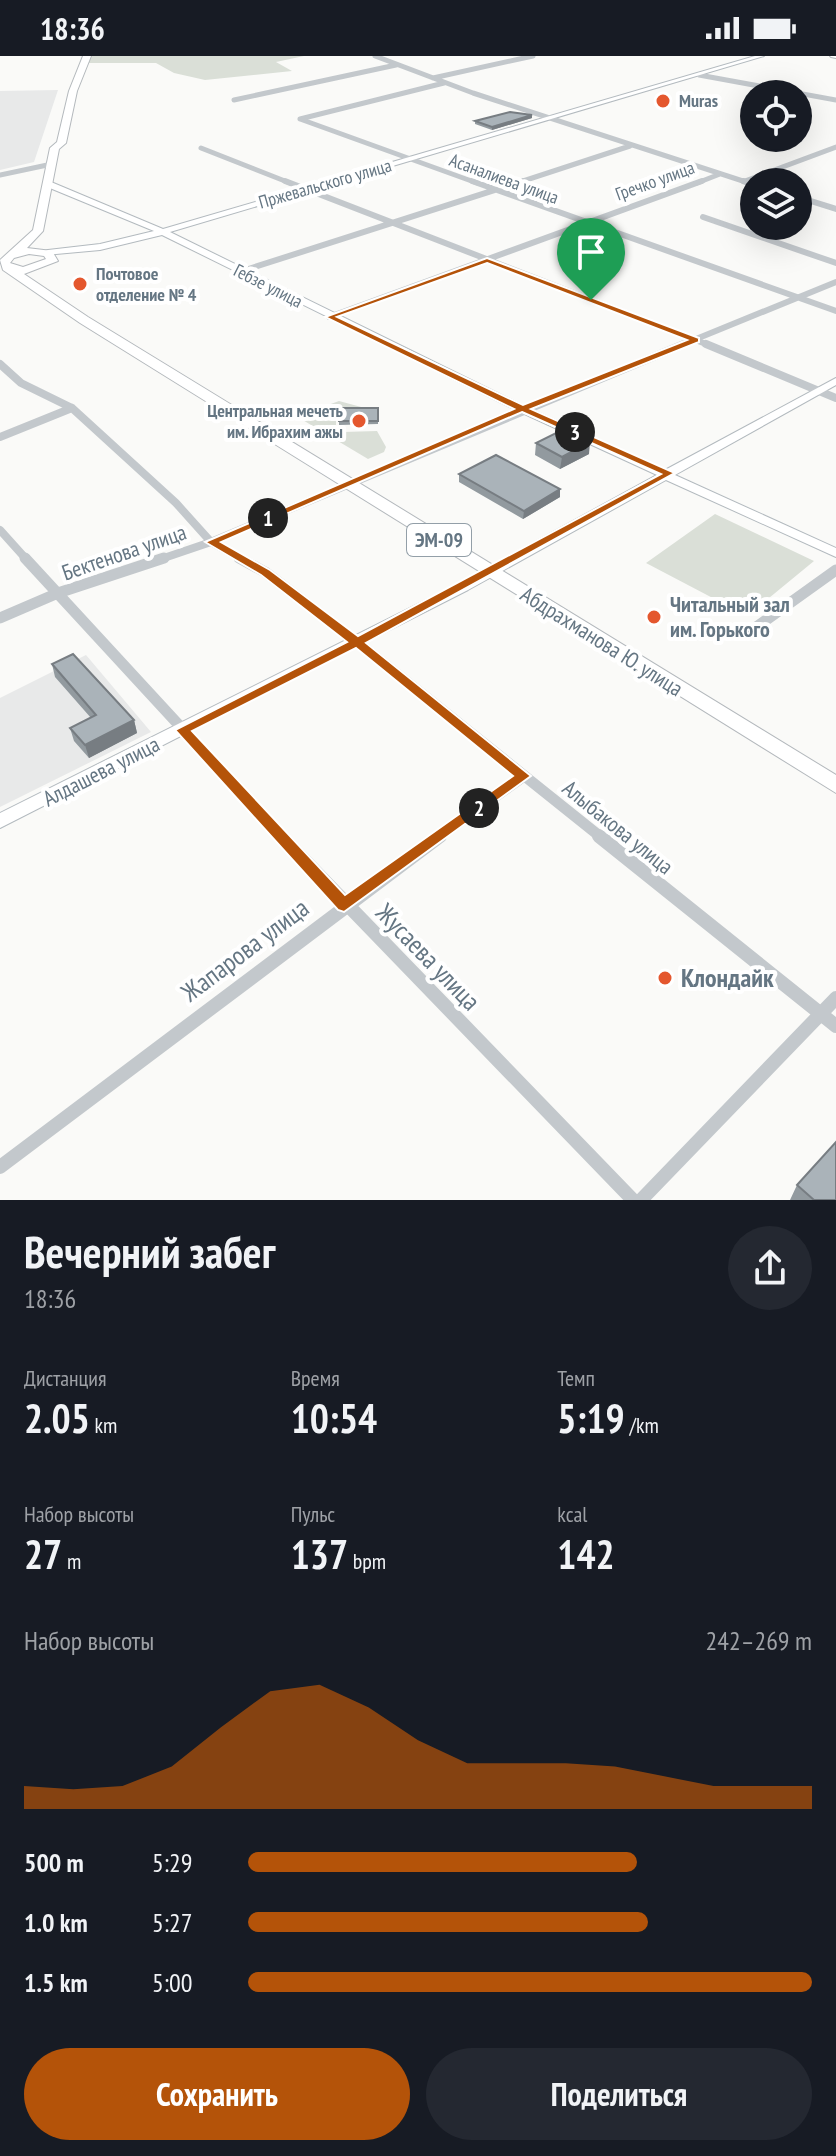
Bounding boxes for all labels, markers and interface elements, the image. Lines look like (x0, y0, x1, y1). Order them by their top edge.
text: 18:36 (40, 9, 105, 48)
map controls (740, 80, 812, 240)
button: locate (740, 80, 812, 152)
place label: Muras (679, 89, 718, 112)
marker: Muras (654, 92, 672, 110)
street label: Асаналиева улица (446, 148, 562, 209)
street label: Пржевальского улица (256, 154, 394, 213)
street label: Гречко улица (612, 156, 698, 205)
button: layers (740, 168, 812, 240)
pin (557, 218, 625, 300)
icon: arrive (569, 230, 613, 274)
street label: Гебзе улица (230, 258, 307, 313)
place label: Почтовое отделение № 4 (96, 262, 197, 306)
marker: Почтовое отделение № 4 (71, 275, 89, 293)
place label: Центральная мечеть им. Ибрахим ажы (207, 399, 344, 443)
marker: Центральная мечеть им. Ибрахим ажы (350, 412, 368, 430)
pin: 3 (555, 412, 595, 452)
text: 3 (570, 418, 580, 446)
pin: 1 (248, 498, 288, 538)
text: 1 (263, 504, 273, 532)
street label: Бектенова улица (58, 518, 190, 586)
road number: ЭМ-09 (407, 524, 471, 556)
street label: Абдрахманова Ю. улица (516, 580, 688, 702)
place label: Читальный зал им. Горького (670, 590, 790, 643)
marker: Читальный зал им. Горького (645, 608, 663, 626)
street label: Алдашева улица (38, 730, 164, 812)
street label: Алыбакова улица (557, 774, 679, 880)
pin: 2 (459, 788, 499, 828)
text: 2 (474, 794, 484, 822)
street label: Жапарова улица (174, 891, 315, 1009)
street label: Жусаева улица (368, 895, 488, 1017)
place label: Клондайк (681, 961, 774, 994)
marker: Клондайк (656, 969, 674, 987)
text: Вечерний забег (24, 1223, 275, 1280)
button: share (728, 1226, 812, 1310)
text: 18:36 (24, 1282, 76, 1315)
text: Дистанция (24, 1364, 106, 1392)
text: Время (291, 1364, 340, 1392)
text: Темп (557, 1364, 595, 1392)
text: 2.05 (24, 1392, 90, 1444)
text: 10:54 (291, 1392, 377, 1444)
text: 5:19 (557, 1392, 625, 1444)
text: km (90, 1411, 117, 1439)
text: /km (625, 1411, 659, 1439)
text: Набор высоты (24, 1500, 134, 1528)
text: Пульс (291, 1500, 335, 1528)
text: kcal (557, 1500, 587, 1528)
text: 27 (24, 1528, 62, 1580)
text: 137 (291, 1528, 348, 1580)
text: 142 (557, 1528, 615, 1580)
text: m (62, 1547, 81, 1575)
text: bpm (348, 1547, 386, 1575)
text: Набор высоты (24, 1624, 154, 1657)
text: 242–269 m (706, 1624, 812, 1657)
text: 500 m (24, 1846, 84, 1879)
text: 5:29 (152, 1846, 192, 1879)
text: 1.0 km (24, 1906, 88, 1939)
text: 5:27 (152, 1906, 192, 1939)
text: 1.5 km (24, 1966, 88, 1999)
text: 5:00 (152, 1966, 192, 1999)
button: Сохранить (24, 2048, 410, 2140)
button: Поделиться (426, 2048, 812, 2140)

